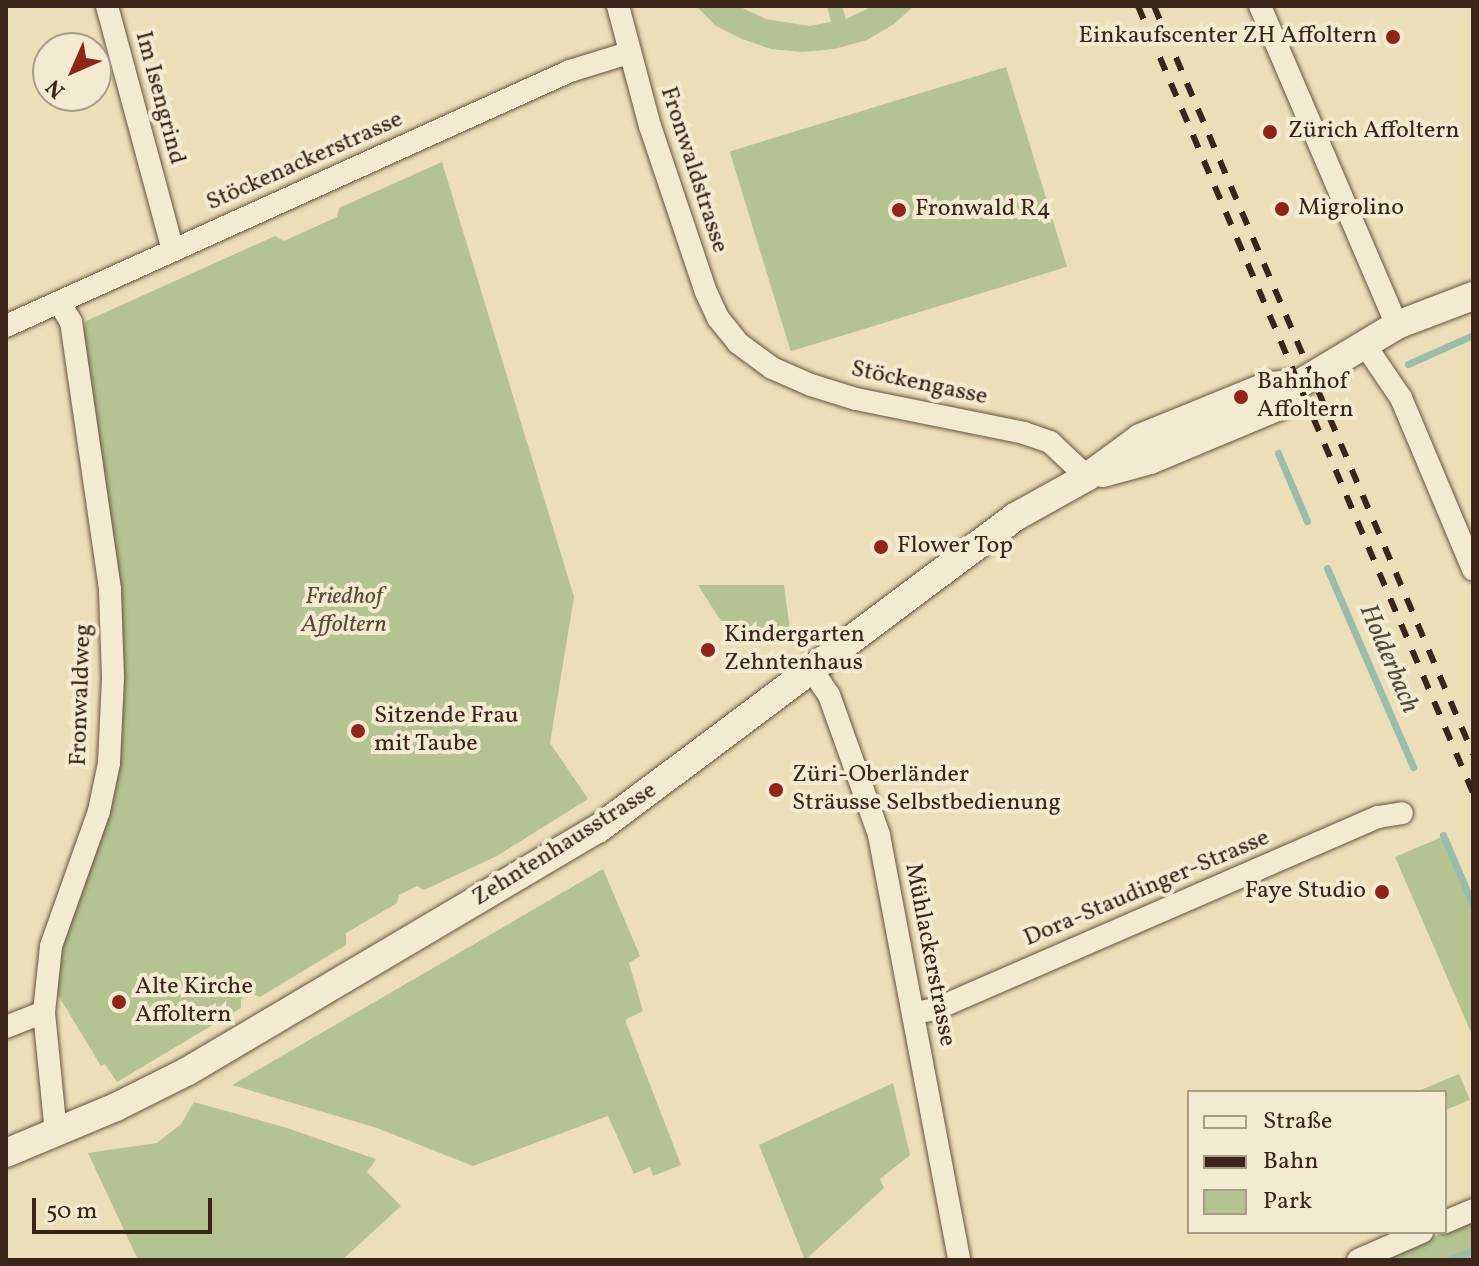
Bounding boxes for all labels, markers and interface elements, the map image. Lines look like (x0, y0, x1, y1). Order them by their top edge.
place label: Einkaufscenter ZH Affoltern (1079, 23, 1377, 51)
street label: Im Isengrind (127, 28, 191, 168)
marker: Einkaufscenter ZH Affoltern (1384, 28, 1402, 46)
north arrow (32, 32, 112, 112)
text: N (39, 71, 73, 105)
street label: Fronwaldstrasse (653, 83, 733, 257)
street label: Stöckenackerstrasse (202, 106, 408, 218)
place label: Zürich Affoltern (1288, 118, 1460, 146)
marker: Zürich Affoltern (1259, 121, 1281, 143)
place label: Migrolino (1298, 195, 1404, 223)
place label: Fronwald R4 (915, 196, 1051, 224)
marker: Migrolino (1273, 200, 1291, 218)
marker: Fronwald R4 (890, 201, 908, 219)
street label: Stöckengasse (848, 355, 990, 413)
place label: Bahnhof Affoltern (1257, 369, 1354, 425)
marker: Bahnhof Affoltern (1232, 388, 1250, 406)
place label: Flower Top (897, 533, 1014, 561)
marker: Flower Top (872, 538, 890, 556)
park label: Friedhof Affoltern (301, 584, 387, 640)
water label: Holderbach (1351, 600, 1425, 718)
place label: Kindergarten Zehntenhaus (724, 622, 865, 678)
street label: Fronwaldweg (65, 623, 99, 767)
marker: Kindergarten Zehntenhaus (699, 641, 717, 659)
place label: Sitzende Frau mit Taube (374, 703, 519, 759)
marker: Sitzende Frau mit Taube (349, 722, 367, 740)
place label: Züri-Oberländer Sträusse Selbstbedienung (792, 762, 1061, 818)
street label: Zehntenhausstrasse (468, 777, 662, 913)
marker: Züri-Oberländer Sträusse Selbstbedienung (767, 781, 785, 799)
street label: Dora-Staudinger-Strasse (1020, 824, 1274, 954)
street label: Mühlackerstrasse (897, 861, 961, 1049)
place label: Faye Studio (1245, 878, 1366, 906)
marker: Faye Studio (1373, 883, 1391, 901)
place label: Alte Kirche Affoltern (135, 974, 253, 1030)
marker: Alte Kirche Affoltern (110, 993, 128, 1011)
legend (1187, 1090, 1447, 1234)
text: Straße (1263, 1105, 1332, 1139)
text: Bahn (1263, 1145, 1319, 1179)
scale bar (36, 1182, 216, 1232)
text: Park (1263, 1185, 1312, 1219)
text: 50 m (46, 1195, 98, 1229)

